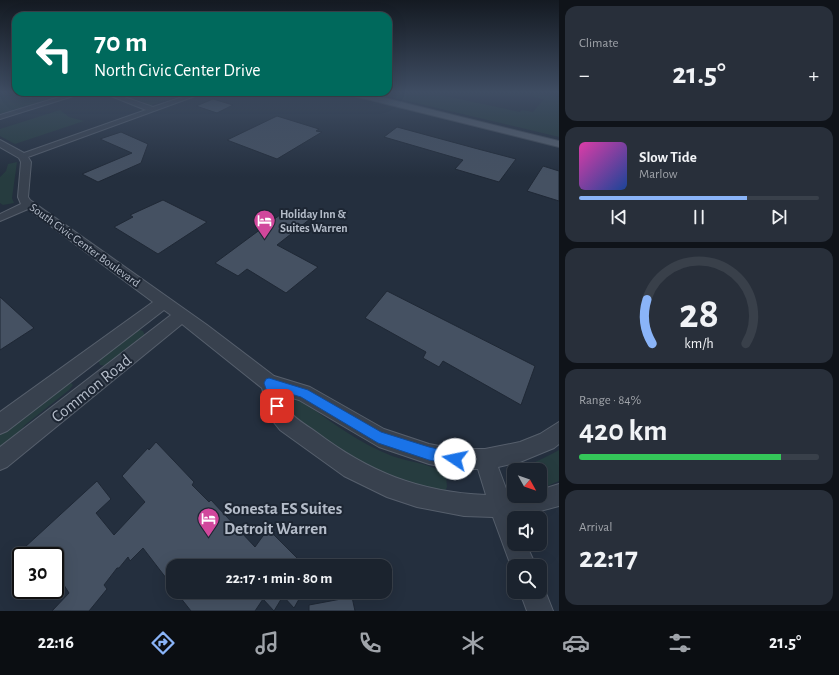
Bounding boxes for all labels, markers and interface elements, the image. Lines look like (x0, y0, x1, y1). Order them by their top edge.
icon: left (28, 28, 80, 80)
text: 70 m (94, 29, 148, 57)
text: Climate (579, 37, 618, 50)
text: 21.5° (672, 59, 726, 89)
text: North Civic Center Drive (94, 62, 261, 80)
text: − (579, 64, 590, 86)
text: + (808, 64, 819, 86)
text: Slow Tide (639, 150, 697, 165)
text: Marlow (639, 168, 677, 181)
street label: South Civic Center Boulevard (28, 201, 142, 289)
icon: previous (608, 206, 630, 228)
icon: pause (688, 206, 710, 228)
icon: next (768, 206, 790, 228)
hotel icon: Holiday Inn & Suites Warren (251, 208, 277, 241)
place label: Holiday Inn & Suites Warren (280, 208, 348, 234)
text: 28 (679, 293, 719, 334)
text: km/h (684, 336, 714, 350)
street label: Common Road (48, 351, 135, 426)
pin (260, 389, 294, 423)
text: Range · 84% (579, 394, 641, 407)
icon: arrive (266, 395, 288, 417)
text: 420 km (579, 416, 667, 446)
position arrow (434, 438, 476, 480)
north arrow (507, 463, 547, 503)
map controls (507, 463, 547, 599)
place label: Sonesta ES Suites Detroit Warren (224, 500, 343, 537)
hotel icon: Sonesta ES Suites Detroit Warren (195, 505, 221, 538)
button: sound (507, 511, 547, 551)
text: Arrival (579, 521, 612, 534)
text: 22:17 (579, 543, 638, 573)
speed limit sign: 30 (12, 547, 64, 599)
button: search (507, 559, 547, 599)
text: 22:17 · 1 min · 80 m (226, 571, 332, 586)
icon: directions (149, 629, 177, 657)
icon: music (253, 629, 281, 657)
icon: phone (356, 629, 384, 657)
icon: climate (459, 629, 487, 657)
icon: car (562, 629, 590, 657)
icon: filters (666, 629, 694, 657)
text: 22:16 (38, 634, 74, 652)
text: 21.5° (769, 634, 801, 652)

